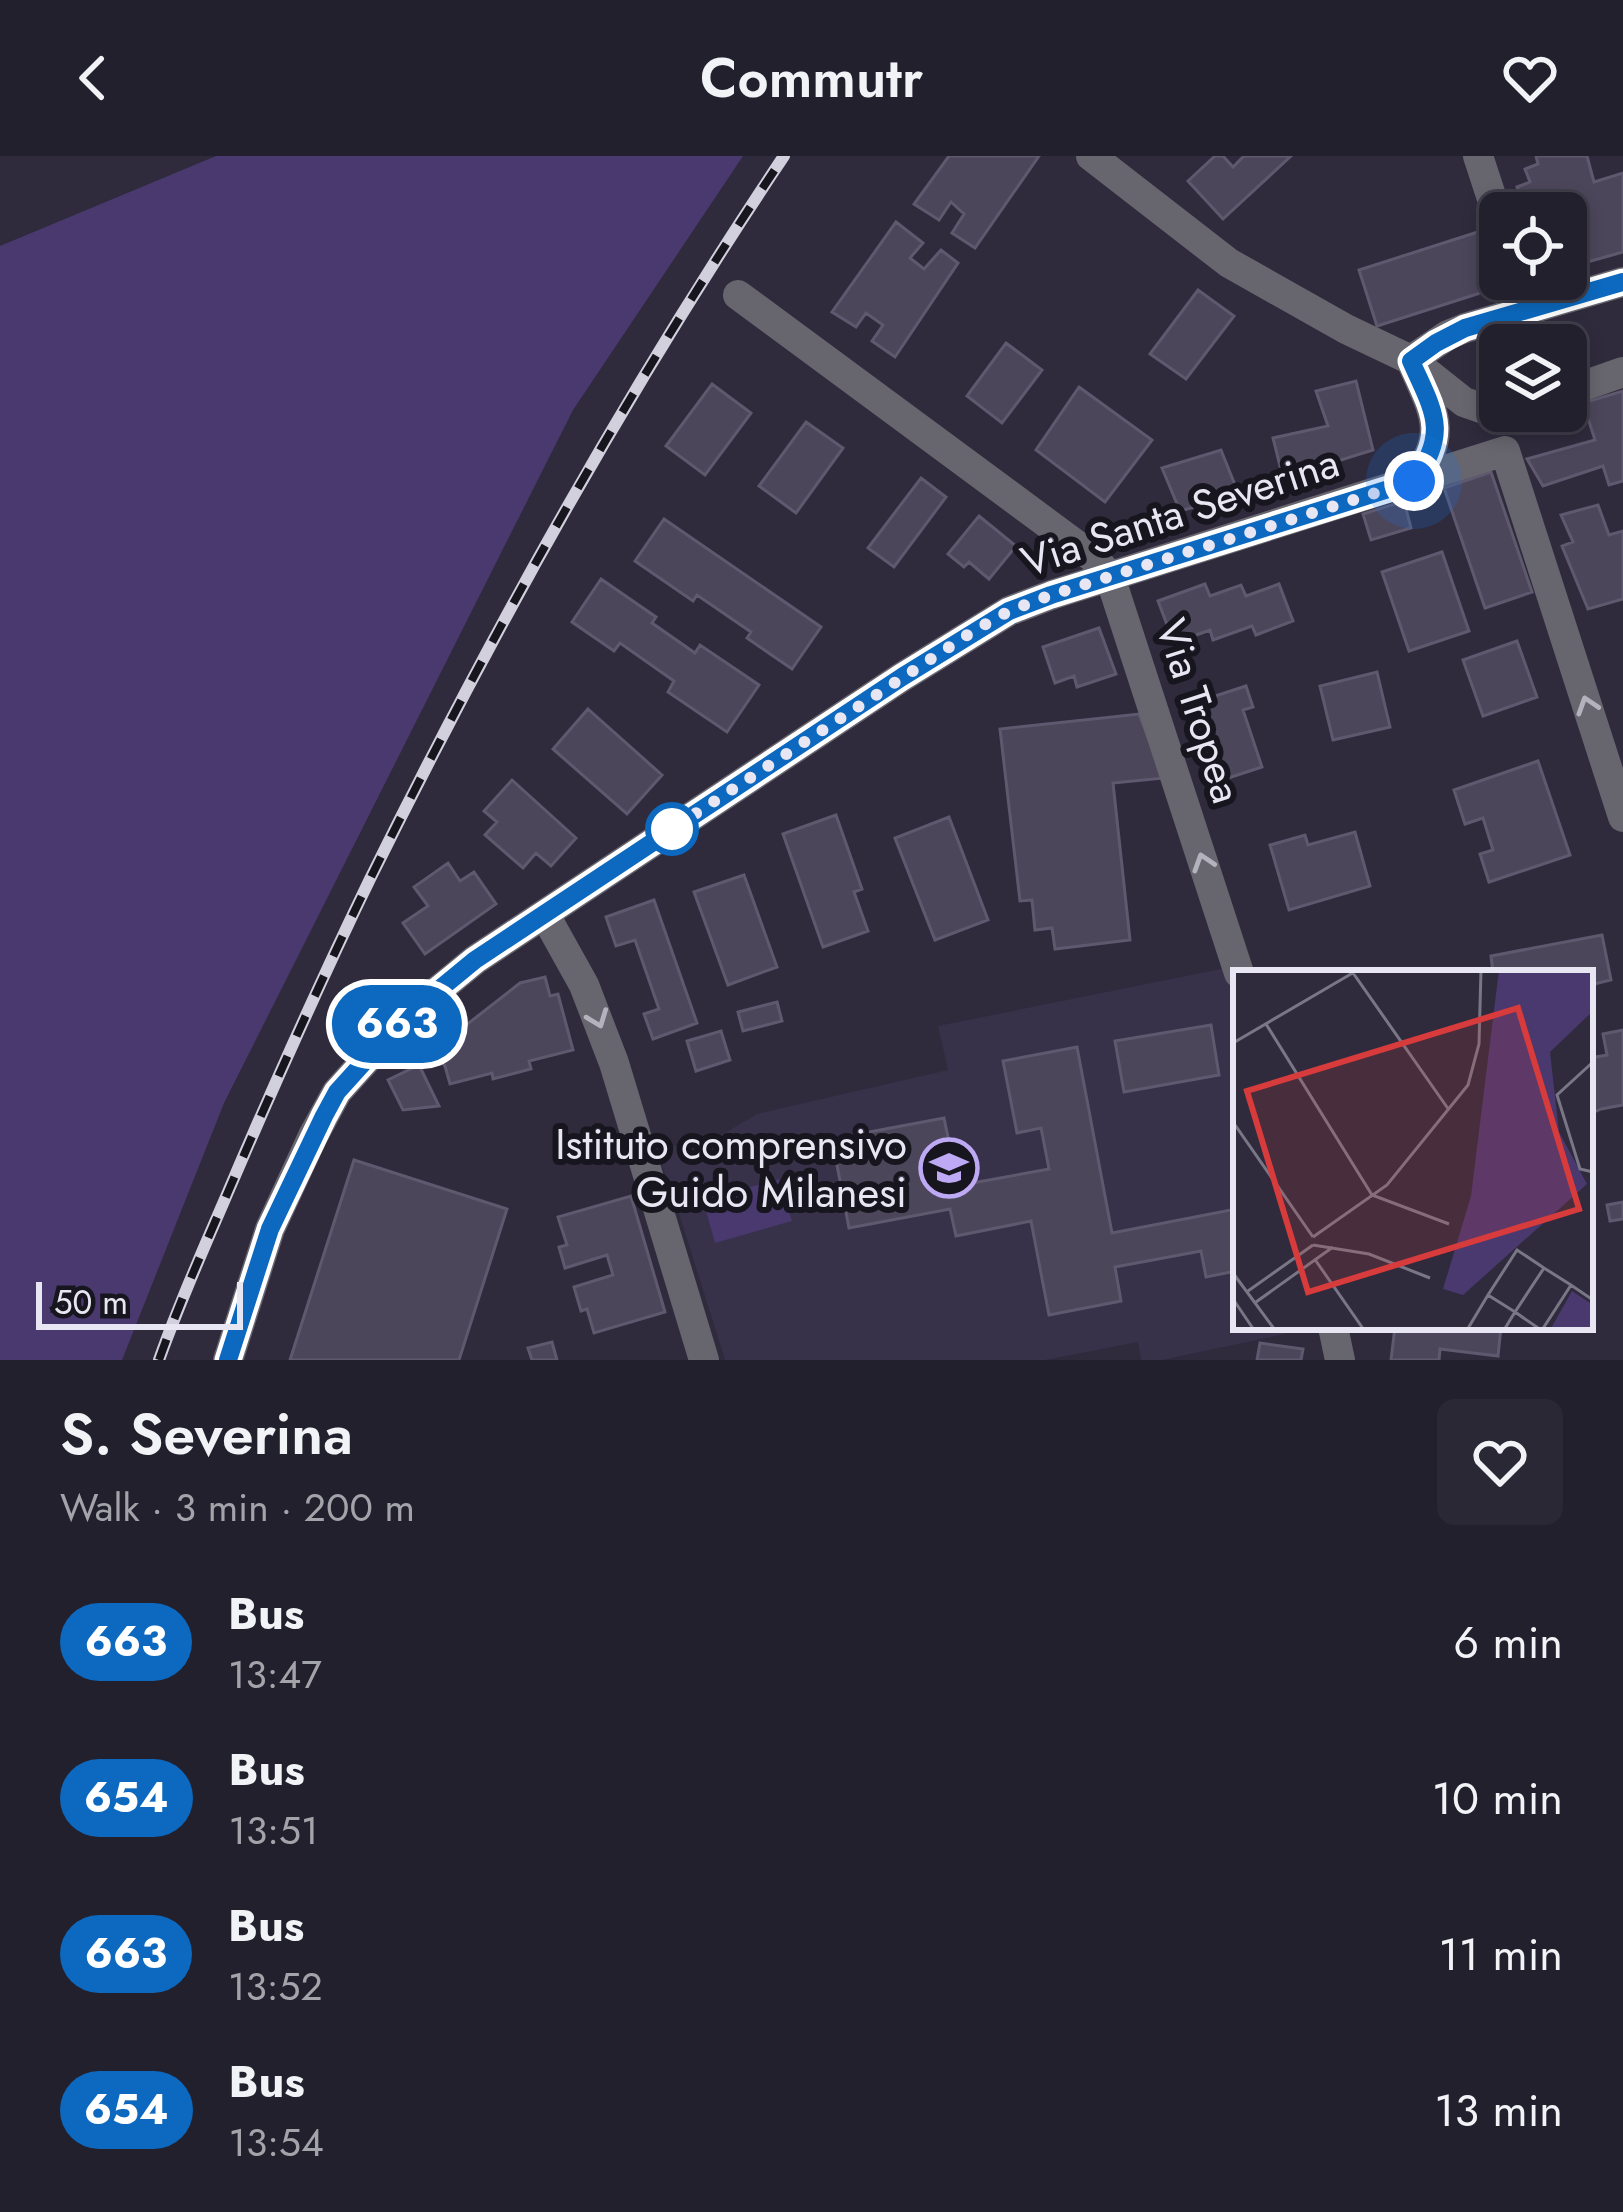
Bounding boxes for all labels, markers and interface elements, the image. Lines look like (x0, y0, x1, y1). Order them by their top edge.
text: Commutr (700, 39, 923, 117)
icon: back (60, 45, 126, 111)
icon: heart (1497, 45, 1563, 111)
map controls (1479, 192, 1587, 432)
button: locate (1479, 192, 1587, 300)
button: layers (1479, 324, 1587, 432)
street label: Via Santa Severina (1013, 432, 1347, 592)
your location (1384, 451, 1444, 511)
street label: Via Tropea (1141, 611, 1257, 811)
one-way arrow (1577, 695, 1602, 716)
unlabelled marker (647, 804, 697, 854)
one-way arrow (1193, 852, 1218, 873)
inset map (1233, 970, 1593, 1330)
line badge: 663 (328, 985, 466, 1063)
text: 663 (356, 993, 438, 1054)
one-way arrow (583, 1008, 608, 1029)
place label: Istituto comprensivo Guido Milanesi (555, 1114, 907, 1223)
school or university icon: Istituto comprensivo Guido Milanesi (918, 1137, 980, 1199)
scale bar (36, 1276, 243, 1329)
text: 50 m (54, 1279, 128, 1326)
text: S. Severina (60, 1393, 353, 1475)
button: heart (1437, 1399, 1563, 1525)
text: Walk · 3 min · 200 m (60, 1479, 415, 1536)
text: Bus (228, 1581, 304, 1646)
text: 6 min (1453, 1610, 1563, 1675)
text: 663 (85, 1611, 167, 1672)
text: 13:47 (228, 1646, 322, 1703)
text: Bus (229, 1737, 305, 1802)
text: 10 min (1432, 1766, 1563, 1831)
text: 654 (84, 1767, 169, 1828)
text: 13:51 (229, 1802, 319, 1859)
text: Bus (228, 1893, 304, 1958)
text: 11 min (1439, 1922, 1563, 1987)
text: 663 (85, 1923, 167, 1984)
text: 13:52 (228, 1958, 323, 2015)
text: Bus (229, 2049, 305, 2114)
text: 13 min (1434, 2078, 1563, 2143)
text: 654 (84, 2079, 169, 2140)
text: 13:54 (229, 2114, 324, 2171)

